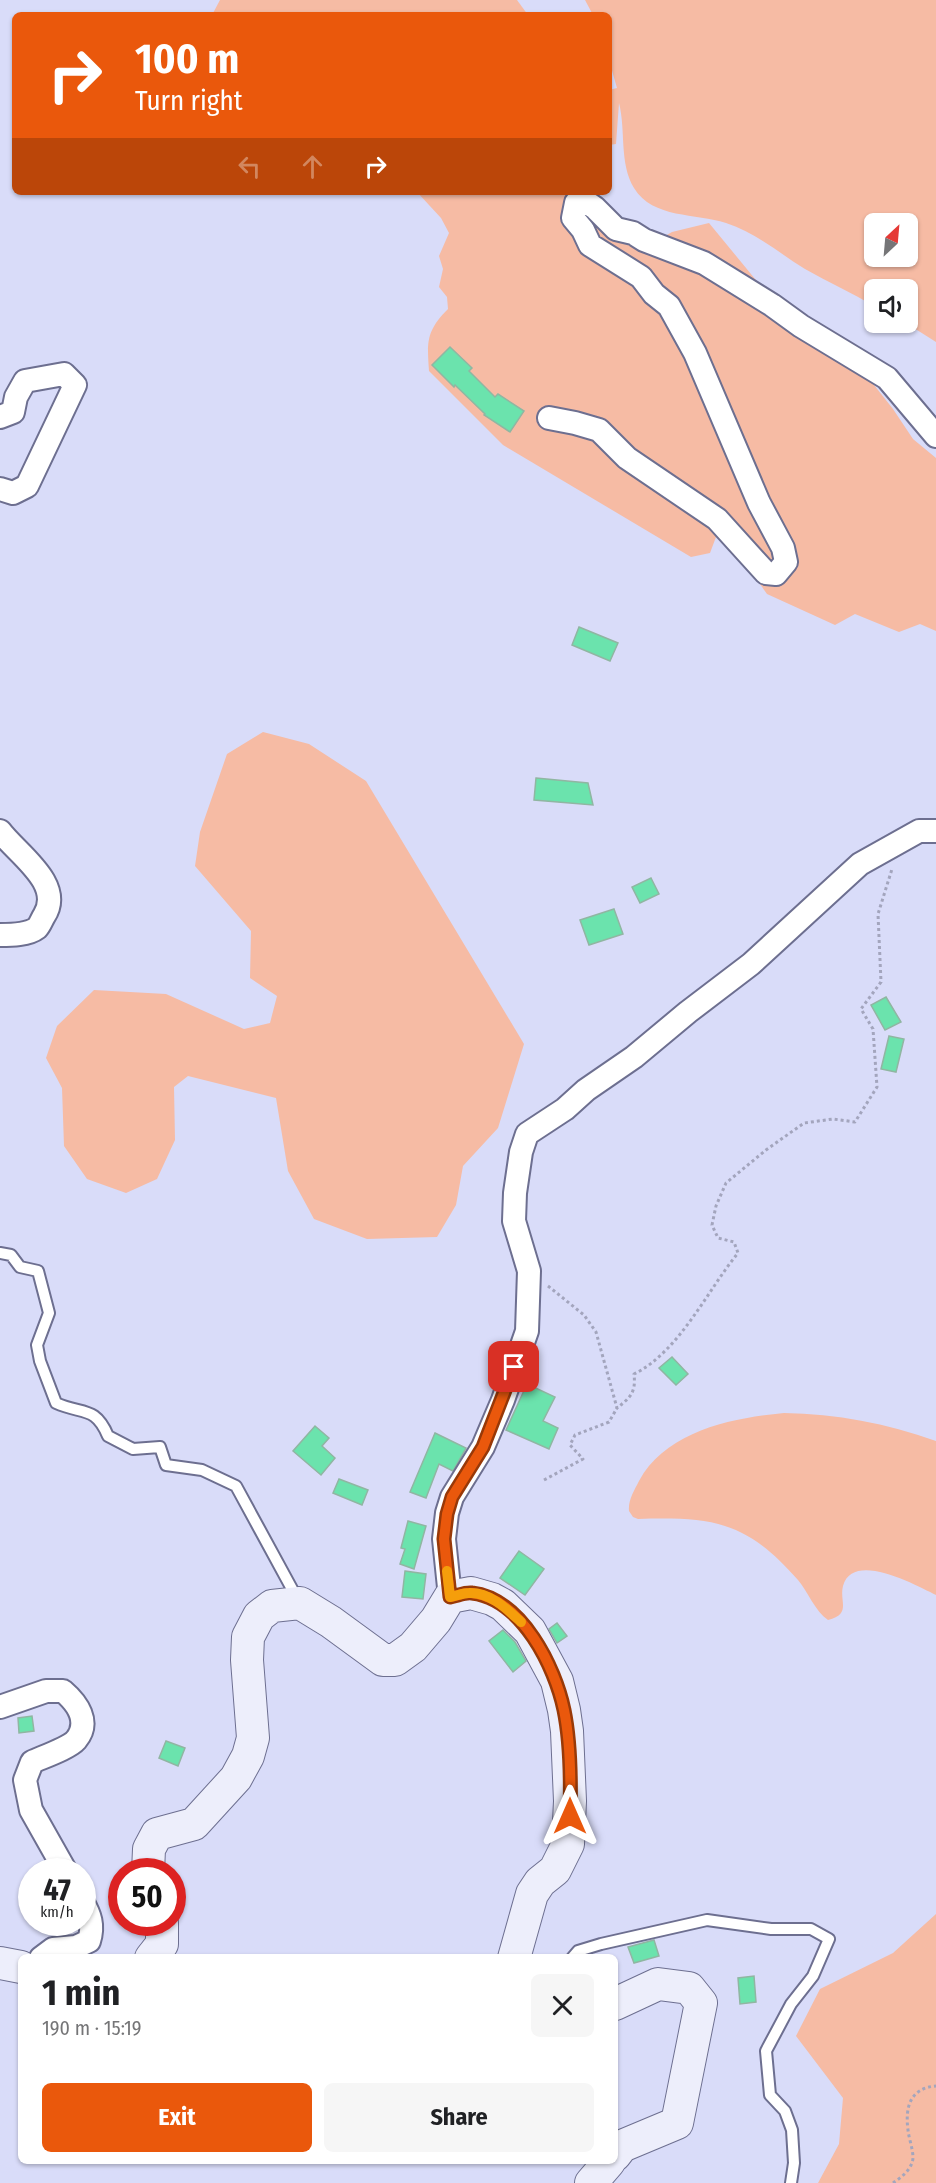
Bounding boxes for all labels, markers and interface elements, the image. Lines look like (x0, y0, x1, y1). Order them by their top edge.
text: 100 m (135, 34, 239, 84)
icon: right (36, 36, 114, 114)
text: Turn right (135, 85, 243, 117)
icon: left (233, 150, 266, 183)
icon: ahead (296, 150, 329, 183)
icon: right (359, 150, 392, 183)
north arrow (864, 213, 918, 267)
map controls (864, 213, 918, 333)
button: sound (864, 279, 918, 333)
pin (488, 1341, 539, 1392)
icon: arrive (497, 1350, 530, 1383)
position arrow (538, 1784, 602, 1848)
speed limit sign: 50 (108, 1858, 186, 1936)
text: 47 (43, 1872, 71, 1908)
text: km/h (40, 1903, 74, 1921)
text: 1 min (42, 1971, 120, 2015)
button: close (531, 1974, 594, 2037)
text: 190 m · 15:19 (42, 2016, 142, 2040)
button: Exit (42, 2083, 312, 2152)
button: Share (324, 2083, 594, 2152)

